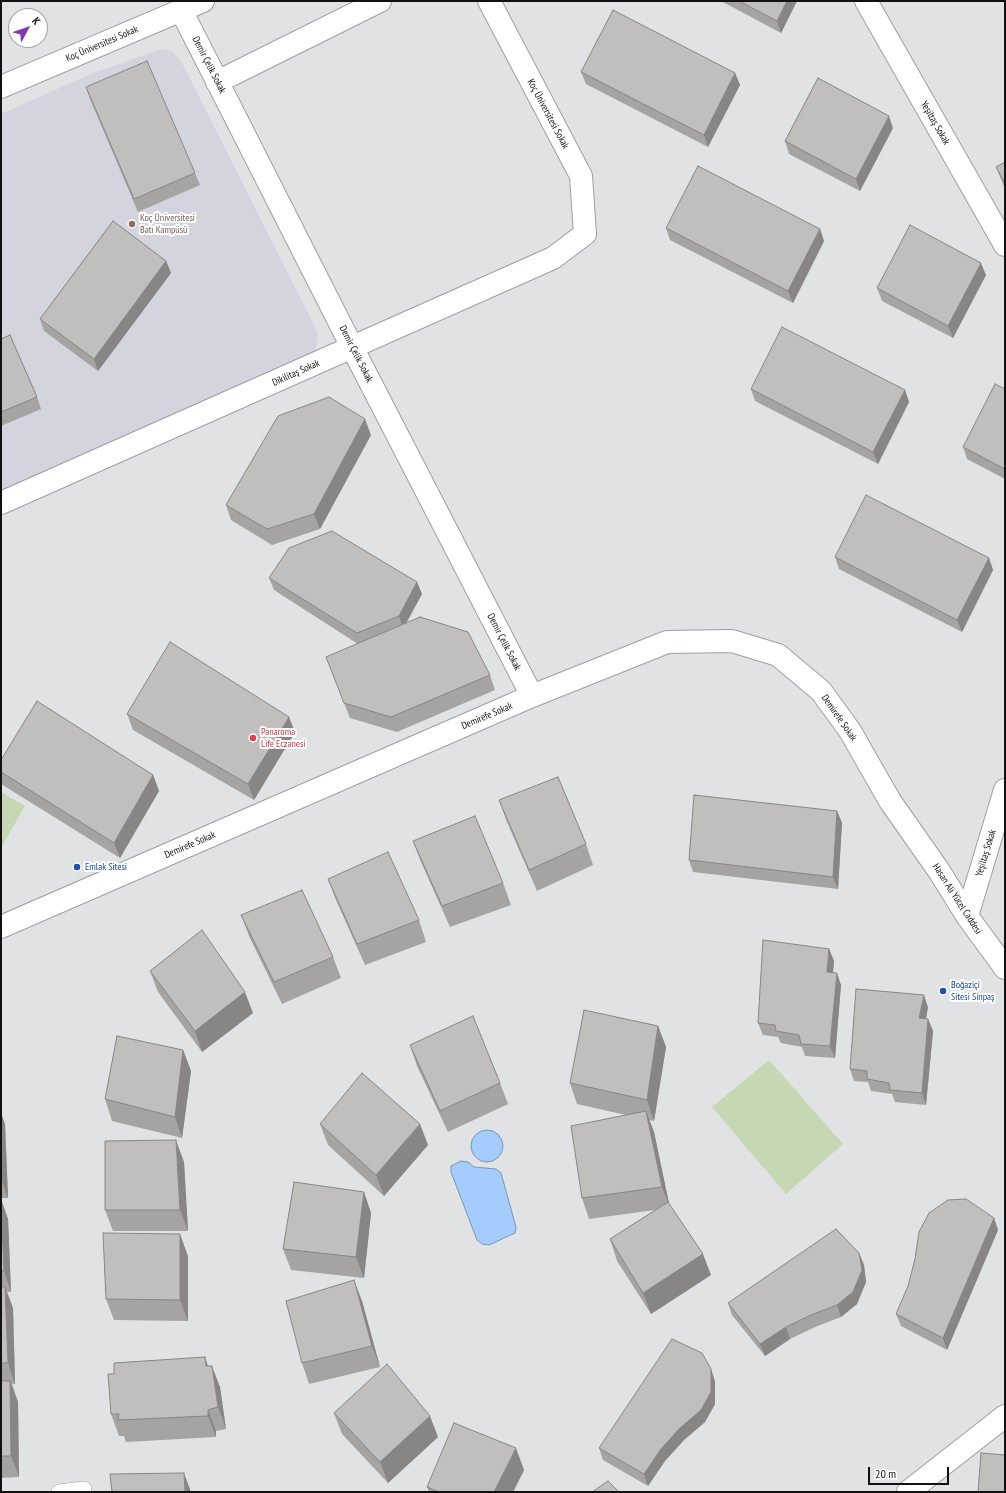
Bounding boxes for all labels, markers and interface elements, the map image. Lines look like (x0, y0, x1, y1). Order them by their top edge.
north arrow (8, 8, 48, 48)
text: K (29, 14, 44, 28)
street label: Koç Üniversitesi Sokak (64, 23, 140, 65)
street label: Demir Çelik Sokak (190, 35, 228, 95)
street label: Koç Üniversitesi Sokak (525, 77, 571, 151)
street label: Yeşiltaş Sokak (918, 99, 952, 147)
place label: Koç Üniversitesi Batı Kampüsü (140, 212, 195, 236)
marker: Koç Üniversitesi Batı Kampüsü (127, 219, 137, 229)
street label: Demir Çelik Sokak (337, 324, 375, 384)
street label: Dikilitaş Sokak (270, 357, 322, 389)
street label: Demir Çelik Sokak (485, 612, 523, 672)
street label: Demirefe Sokak (819, 692, 859, 744)
street label: Demirefe Sokak (460, 700, 514, 732)
place label: Panaroma Life Eczanesi (261, 726, 305, 750)
marker: Panaroma Life Eczanesi (248, 733, 258, 743)
street label: Yeşiltaş Sokak (973, 828, 999, 878)
street label: Demirefe Sokak (163, 829, 217, 861)
place label: Emlak Sitesi (85, 861, 127, 873)
street label: Hasan Ali Yücel Caddesi (930, 861, 984, 937)
marker: Emlak Sitesi (72, 862, 82, 872)
place label: Boğaziçi Sitesi Sinpaş (951, 979, 994, 1002)
marker: Boğaziçi Sitesi Sinpaş (938, 986, 948, 996)
scale bar (870, 1459, 951, 1485)
text: 20 m (875, 1466, 896, 1481)

